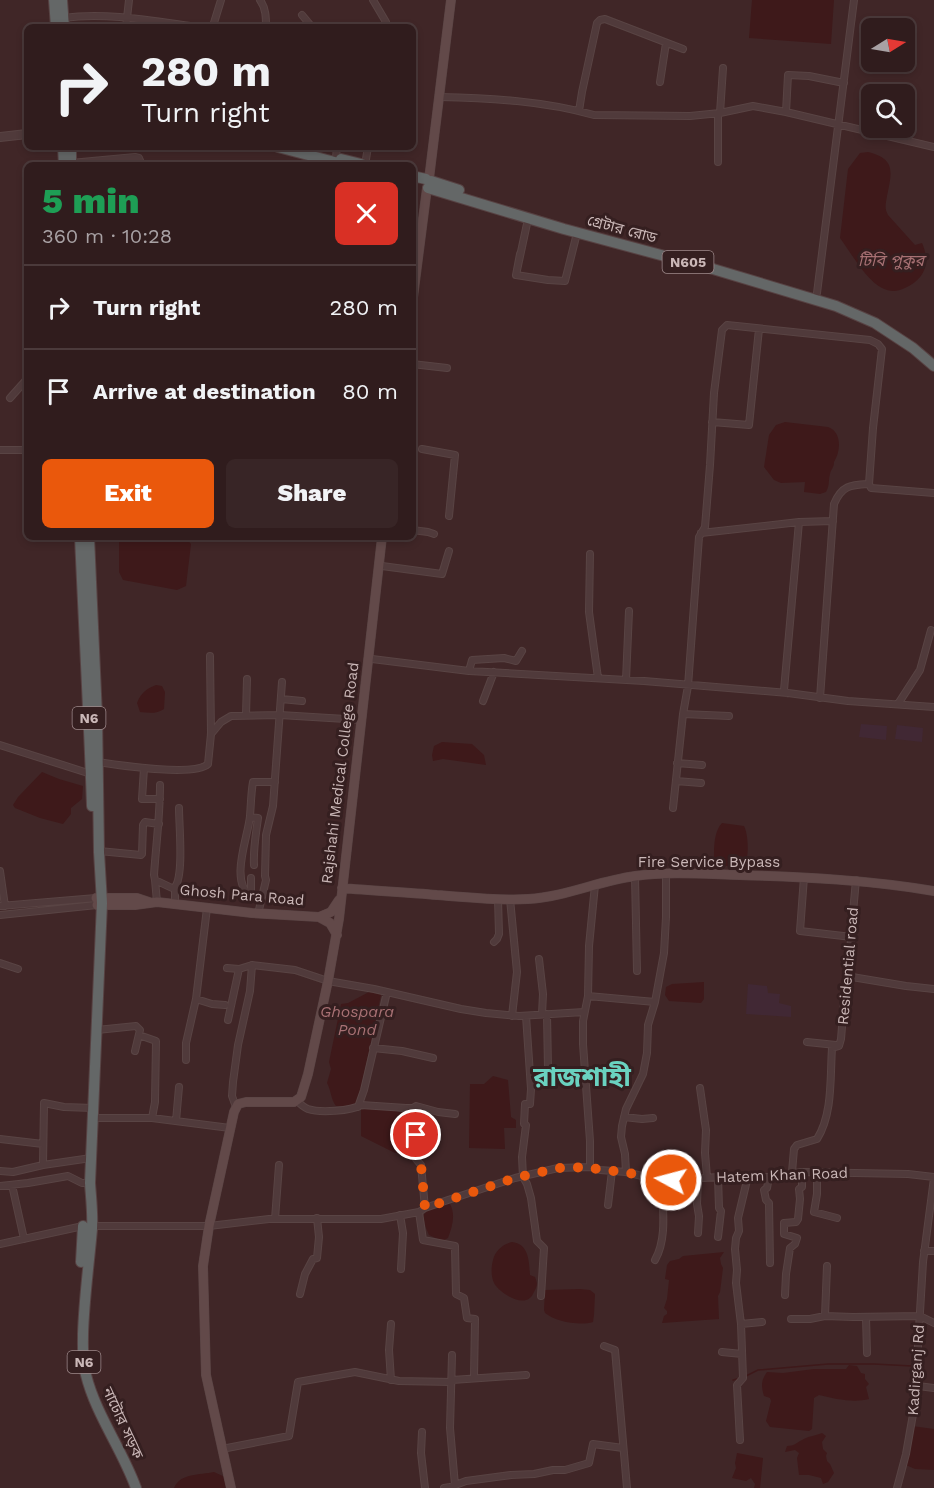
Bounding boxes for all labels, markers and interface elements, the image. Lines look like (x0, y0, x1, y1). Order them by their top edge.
north arrow (861, 18, 915, 72)
map controls (861, 18, 915, 138)
text: 280 m (141, 47, 271, 96)
icon: right (42, 48, 120, 126)
button: search (861, 84, 915, 138)
text: Turn right (141, 97, 270, 129)
text: 5 min (42, 180, 139, 222)
button: close (335, 182, 398, 245)
street label: গ্রেটার রোড (585, 211, 659, 247)
text: 360 m · 10:28 (42, 224, 172, 248)
road number: N605 (662, 251, 714, 273)
water label: টিবি পুকুর (858, 251, 927, 270)
icon: right (42, 291, 75, 324)
text: Turn right (93, 295, 200, 320)
text: 280 m (329, 295, 398, 320)
icon: arrive (42, 375, 75, 408)
text: Arrive at destination (93, 379, 316, 404)
text: 80 m (342, 379, 398, 404)
button: Exit (42, 459, 214, 528)
button: Share (226, 459, 398, 528)
street label: Rajshahi Medical College Road (317, 661, 363, 885)
road number: N6 (72, 707, 106, 729)
street label: Fire Service Bypass (638, 853, 780, 871)
street label: Ghosh Para Road (179, 881, 305, 909)
street label: Residential road (834, 906, 862, 1026)
water label: Ghospara Pond (320, 1002, 394, 1039)
district label: রাজশাহী (532, 1061, 631, 1093)
pin (390, 1109, 441, 1160)
icon: arrive (399, 1118, 432, 1151)
position arrow (639, 1148, 703, 1212)
street label: Hatem Khan Road (716, 1164, 848, 1186)
street label: Kadirganj Rd (904, 1324, 928, 1416)
road number: N6 (68, 1351, 100, 1373)
street label: নাটোর সড়ক (98, 1383, 148, 1462)

